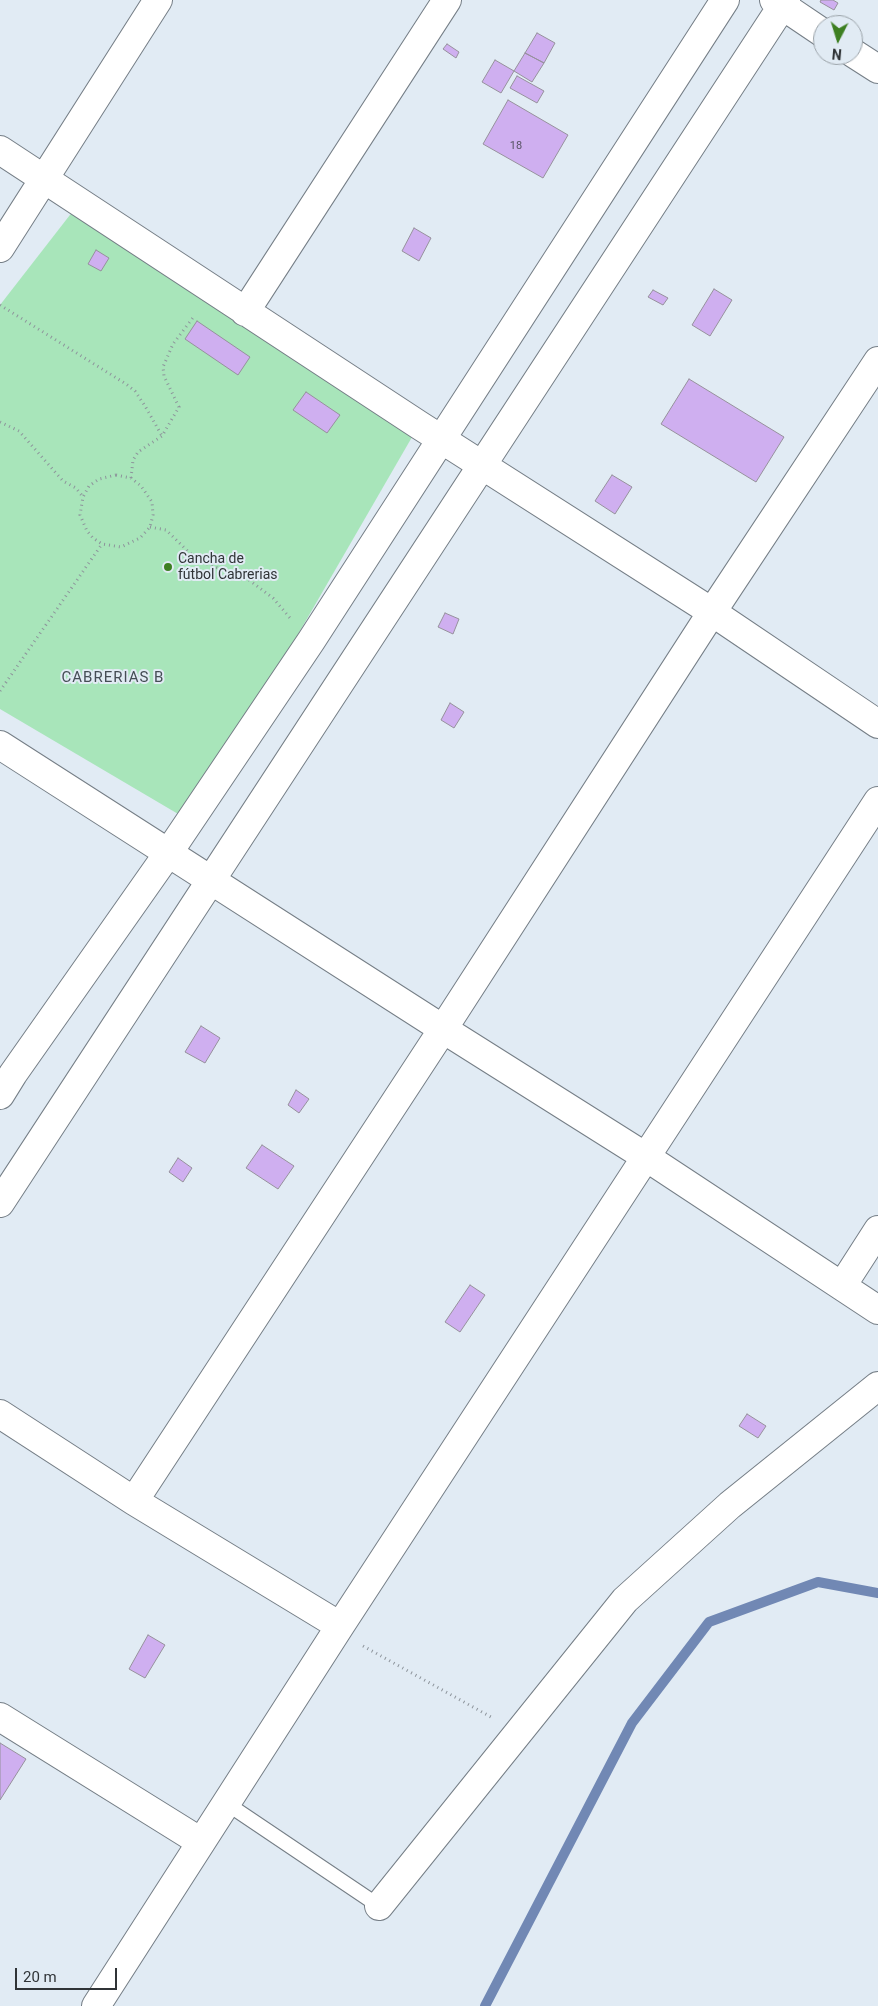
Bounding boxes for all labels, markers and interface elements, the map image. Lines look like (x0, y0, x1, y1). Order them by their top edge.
north arrow (813, 15, 863, 65)
text: N (831, 46, 842, 62)
house number: 18 (510, 139, 522, 153)
place label: Cancha de fútbol Cabrerias (178, 551, 278, 584)
marker: Cancha de fútbol Cabrerias (162, 561, 174, 573)
district label: CABRERIAS B (60, 669, 166, 687)
scale bar (18, 1958, 120, 1990)
text: 20 m (23, 1968, 57, 1986)

